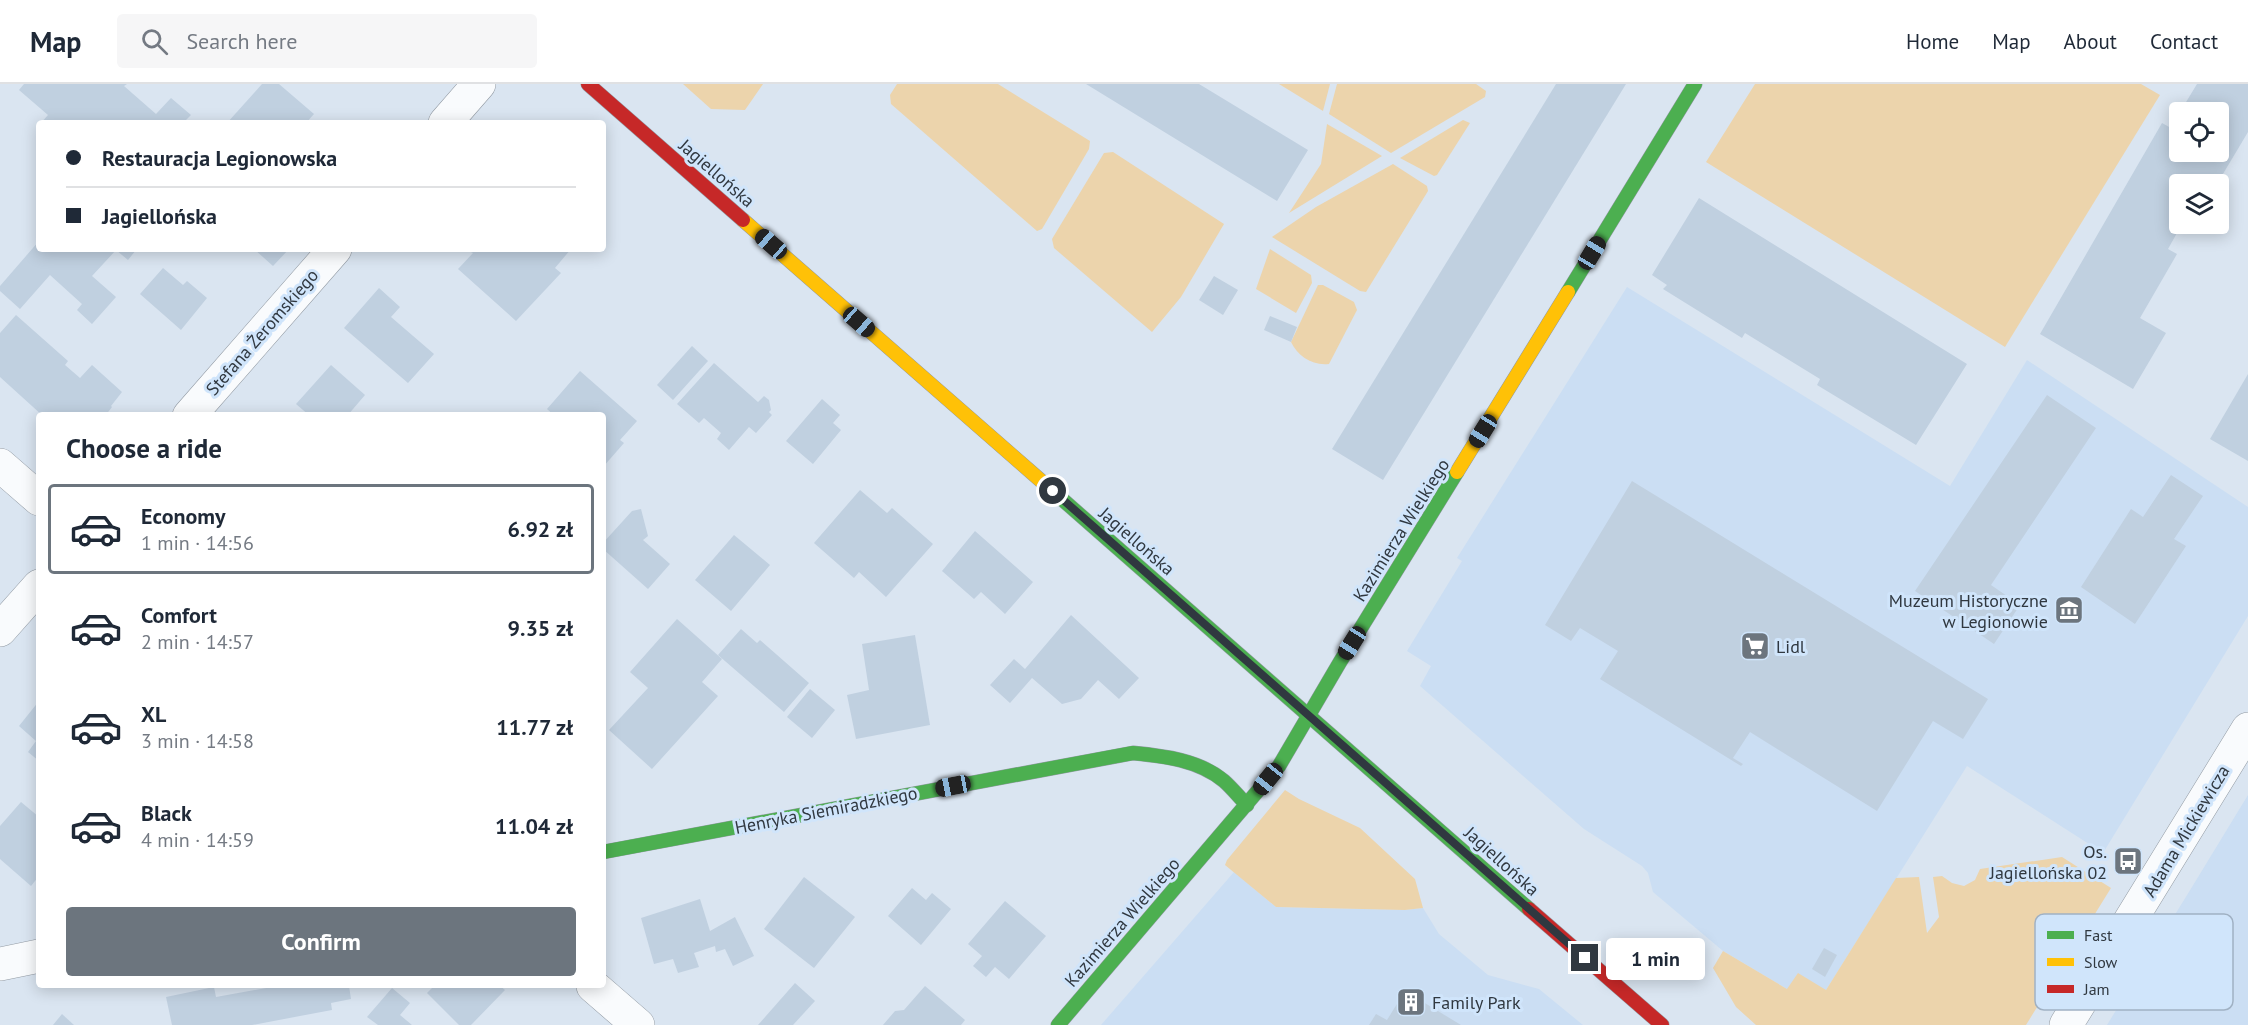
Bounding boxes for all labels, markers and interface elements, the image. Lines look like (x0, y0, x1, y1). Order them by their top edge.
search box (117, 14, 537, 68)
text: Map (30, 23, 81, 60)
icon: search (138, 25, 171, 58)
text: Search here (186, 27, 297, 55)
text: Home (1906, 28, 1959, 55)
text: Map (1992, 28, 2031, 55)
text: About (2064, 28, 2117, 55)
text: Contact (2150, 28, 2218, 55)
map controls (2169, 102, 2229, 234)
button: locate (2169, 102, 2229, 162)
street label: Jagiellońska (674, 133, 760, 212)
text: Restauracja Legionowska (102, 144, 337, 172)
button: layers (2169, 174, 2229, 234)
text: Jagiellońska (102, 202, 217, 230)
car (752, 225, 790, 263)
car (1575, 233, 1609, 273)
street label: Stefana Żeromskiego (201, 264, 323, 400)
car (840, 303, 878, 341)
car (1466, 411, 1500, 451)
text: Choose a ride (66, 431, 222, 465)
street label: Kazimierza Wielkiego (1348, 454, 1454, 606)
route start (1039, 477, 1066, 504)
street label: Jagiellońska (1094, 501, 1180, 580)
icon: car (69, 502, 123, 556)
text: Economy (141, 502, 225, 530)
text: 6.92 zł (508, 515, 573, 543)
text: 1 min · 14:56 (141, 530, 254, 556)
place label: Muzeum Historyczne w Legionowie (1889, 589, 2048, 633)
museum icon: Muzeum Historyczne w Legionowie (2053, 594, 2085, 626)
icon: car (69, 601, 123, 655)
text: Comfort (141, 601, 217, 629)
text: 9.35 zł (508, 614, 573, 642)
car (1335, 623, 1369, 663)
text: 2 min · 14:57 (141, 629, 254, 655)
supermarket icon: Lidl (1739, 630, 1771, 662)
place label: Lidl (1776, 635, 1806, 658)
icon: car (69, 700, 123, 754)
text: XL (141, 700, 166, 728)
text: 11.77 zł (496, 713, 573, 741)
text: 3 min · 14:58 (141, 728, 254, 754)
car (1250, 759, 1286, 799)
street label: Adama Mickiewicza (2138, 761, 2234, 901)
car (934, 774, 972, 798)
street label: Henryka Siemiradzkiego (733, 781, 919, 839)
icon: car (69, 799, 123, 853)
text: Black (141, 799, 192, 827)
text: 11.04 zł (495, 812, 573, 840)
street label: Jagiellońska (1459, 821, 1544, 901)
text: 4 min · 14:59 (141, 827, 254, 853)
place label: Os. Jagiellońska 02 (1989, 840, 2107, 884)
bus stop icon: Os. Jagiellońska 02 (2112, 845, 2144, 877)
street label: Kazimierza Wielkiego (1059, 852, 1185, 992)
button: Confirm (66, 907, 576, 976)
legend (2035, 914, 2233, 1010)
text: Fast (2084, 925, 2113, 945)
callout: 1 min (1606, 937, 1705, 979)
route end (1571, 944, 1598, 971)
text: 1 min (1631, 946, 1680, 972)
text: Slow (2084, 952, 2118, 972)
text: Jam (2083, 979, 2110, 999)
building icon: Family Park (1395, 986, 1427, 1018)
place label: Family Park (1432, 991, 1521, 1014)

